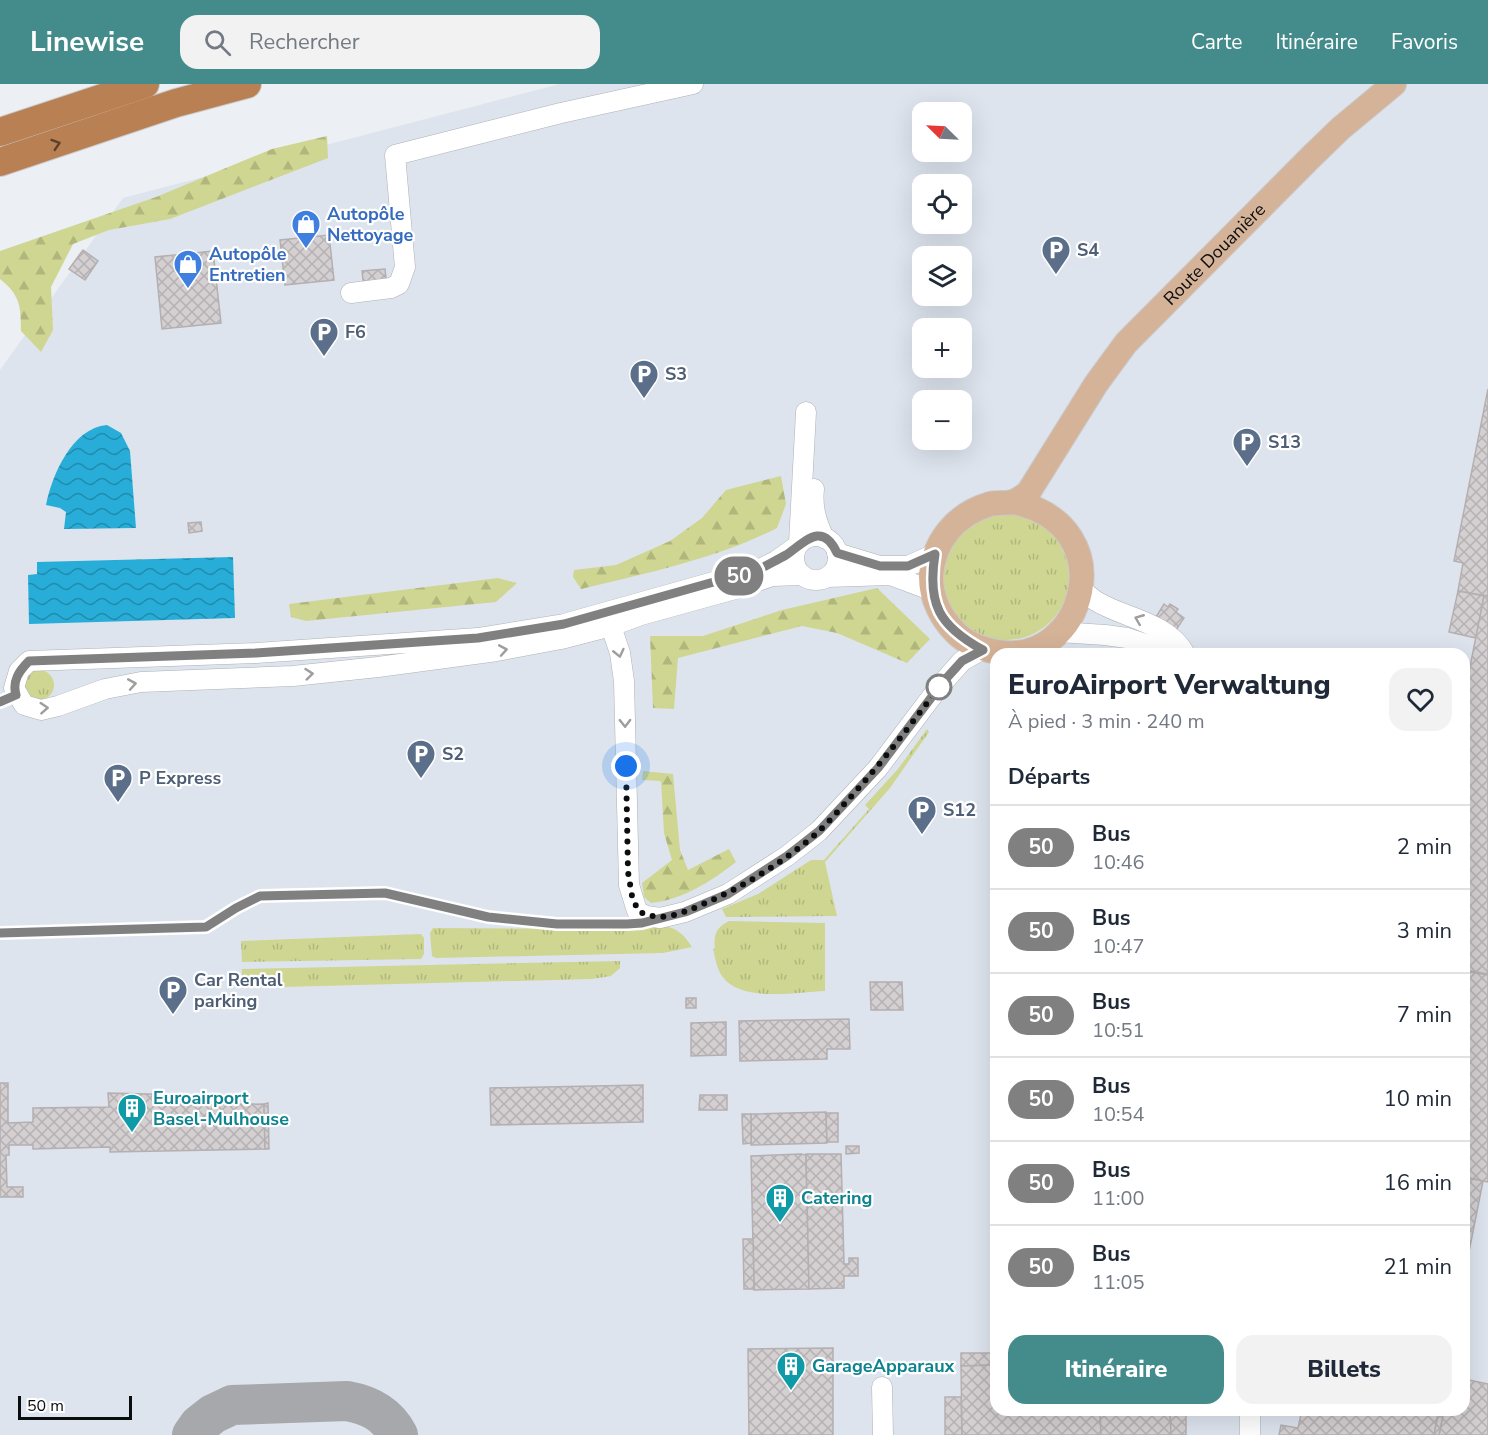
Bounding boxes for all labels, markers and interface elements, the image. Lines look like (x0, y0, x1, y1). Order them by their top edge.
search box (180, 15, 600, 69)
text: Linewise (30, 23, 144, 61)
icon: search (201, 26, 234, 59)
text: Rechercher (249, 27, 360, 57)
text: Carte (1191, 28, 1242, 56)
text: Itinéraire (1275, 28, 1358, 56)
text: Favoris (1391, 28, 1458, 56)
north arrow (912, 102, 972, 162)
map controls (912, 102, 972, 450)
one-way arrow (50, 138, 60, 151)
button: locate (912, 174, 972, 234)
street label: Route Douanière (1158, 198, 1271, 311)
place label: Autopôle Nettoyage (327, 202, 414, 247)
shop icon: Autopôle Nettoyage (290, 208, 322, 250)
parking icon: S4 (1040, 234, 1072, 276)
place label: S4 (1077, 238, 1099, 262)
place label: Autopôle Entretien (209, 242, 287, 287)
button: layers (912, 246, 972, 306)
shop icon: Autopôle Entretien (172, 248, 204, 290)
parking icon: F6 (308, 316, 340, 358)
button: + (912, 318, 972, 378)
place label: F6 (345, 320, 366, 344)
parking icon: S3 (628, 358, 660, 400)
place label: S3 (665, 362, 687, 386)
button: − (912, 390, 972, 450)
parking icon: S13 (1231, 426, 1263, 468)
place label: S13 (1268, 430, 1301, 454)
line badge: 50 (712, 556, 766, 596)
text: 50 (726, 562, 752, 590)
one-way arrow (1135, 614, 1146, 626)
one-way arrow (498, 644, 507, 656)
one-way arrow (612, 648, 625, 658)
text: EuroAirport Verwaltung (1008, 666, 1331, 704)
one-way arrow (305, 668, 314, 681)
button: heart (1389, 668, 1452, 731)
unlabelled marker (926, 674, 952, 700)
one-way arrow (127, 678, 137, 691)
one-way arrow (40, 701, 49, 714)
text: À pied · 3 min · 240 m (1008, 708, 1205, 735)
one-way arrow (619, 719, 631, 728)
parking icon: S2 (405, 738, 437, 780)
place label: S2 (442, 742, 464, 766)
your location (611, 751, 641, 781)
parking icon: P Express (102, 762, 134, 804)
text: Départs (1008, 762, 1090, 792)
place label: P Express (139, 766, 221, 790)
parking icon: S12 (906, 794, 938, 836)
place label: S12 (943, 798, 976, 822)
text: Bus (1092, 819, 1131, 849)
text: 2 min (1397, 832, 1452, 862)
text: 50 (1028, 833, 1054, 861)
text: 10:46 (1092, 849, 1145, 876)
text: Bus (1092, 903, 1131, 933)
text: 3 min (1397, 916, 1452, 946)
text: 50 (1028, 917, 1054, 945)
text: 10:47 (1092, 933, 1145, 960)
place label: Car Rental parking (194, 968, 283, 1013)
parking icon: Car Rental parking (157, 974, 189, 1016)
text: Bus (1092, 987, 1131, 1017)
text: 7 min (1397, 1000, 1452, 1030)
text: 50 (1028, 1001, 1054, 1029)
text: 10:51 (1092, 1017, 1145, 1044)
text: Bus (1092, 1071, 1131, 1101)
text: 10 min (1384, 1084, 1452, 1114)
text: 50 (1028, 1085, 1054, 1113)
place label: Euroairport Basel-Mulhouse (153, 1086, 289, 1131)
building icon: Euroairport Basel-Mulhouse (116, 1092, 148, 1134)
text: 10:54 (1092, 1101, 1145, 1128)
text: Bus (1092, 1155, 1131, 1185)
text: 16 min (1384, 1168, 1452, 1198)
text: 50 (1028, 1169, 1054, 1197)
building icon: Catering (764, 1182, 796, 1224)
text: 11:00 (1092, 1185, 1145, 1212)
place label: Catering (801, 1186, 872, 1210)
text: Bus (1092, 1239, 1131, 1269)
text: 21 min (1384, 1252, 1452, 1282)
text: 50 (1028, 1253, 1054, 1281)
text: 11:05 (1092, 1269, 1145, 1296)
button: Itinéraire (1008, 1335, 1224, 1404)
button: Billets (1236, 1335, 1452, 1404)
building icon: GarageApparaux (775, 1350, 807, 1392)
place label: GarageApparaux (812, 1354, 955, 1378)
scale bar (18, 1393, 132, 1420)
text: 50 m (27, 1395, 64, 1417)

